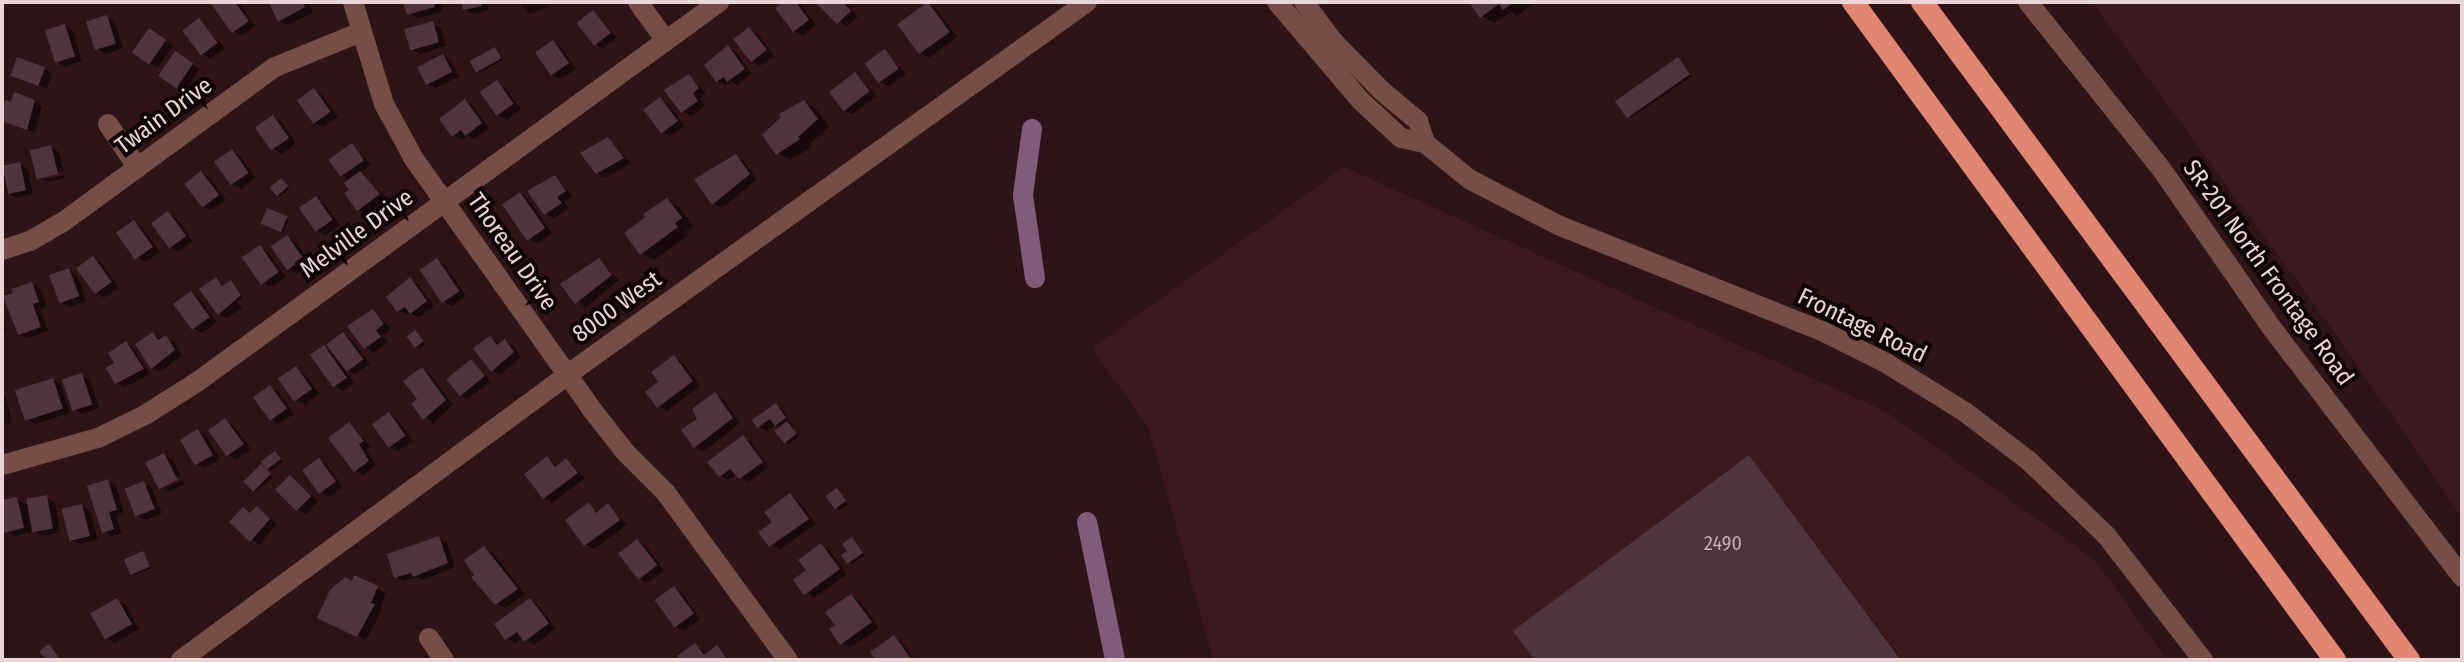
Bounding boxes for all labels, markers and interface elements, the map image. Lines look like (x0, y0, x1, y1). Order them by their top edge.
street label: Twain Drive (110, 71, 218, 161)
street label: SR-201 North Frontage Road (2177, 155, 2359, 391)
street label: Melville Drive (295, 183, 419, 285)
street label: Thoreau Drive (461, 188, 563, 316)
street label: 8000 West (567, 265, 667, 349)
street label: Frontage Road (1793, 282, 1931, 370)
house number: 2490 (1704, 531, 1742, 555)

